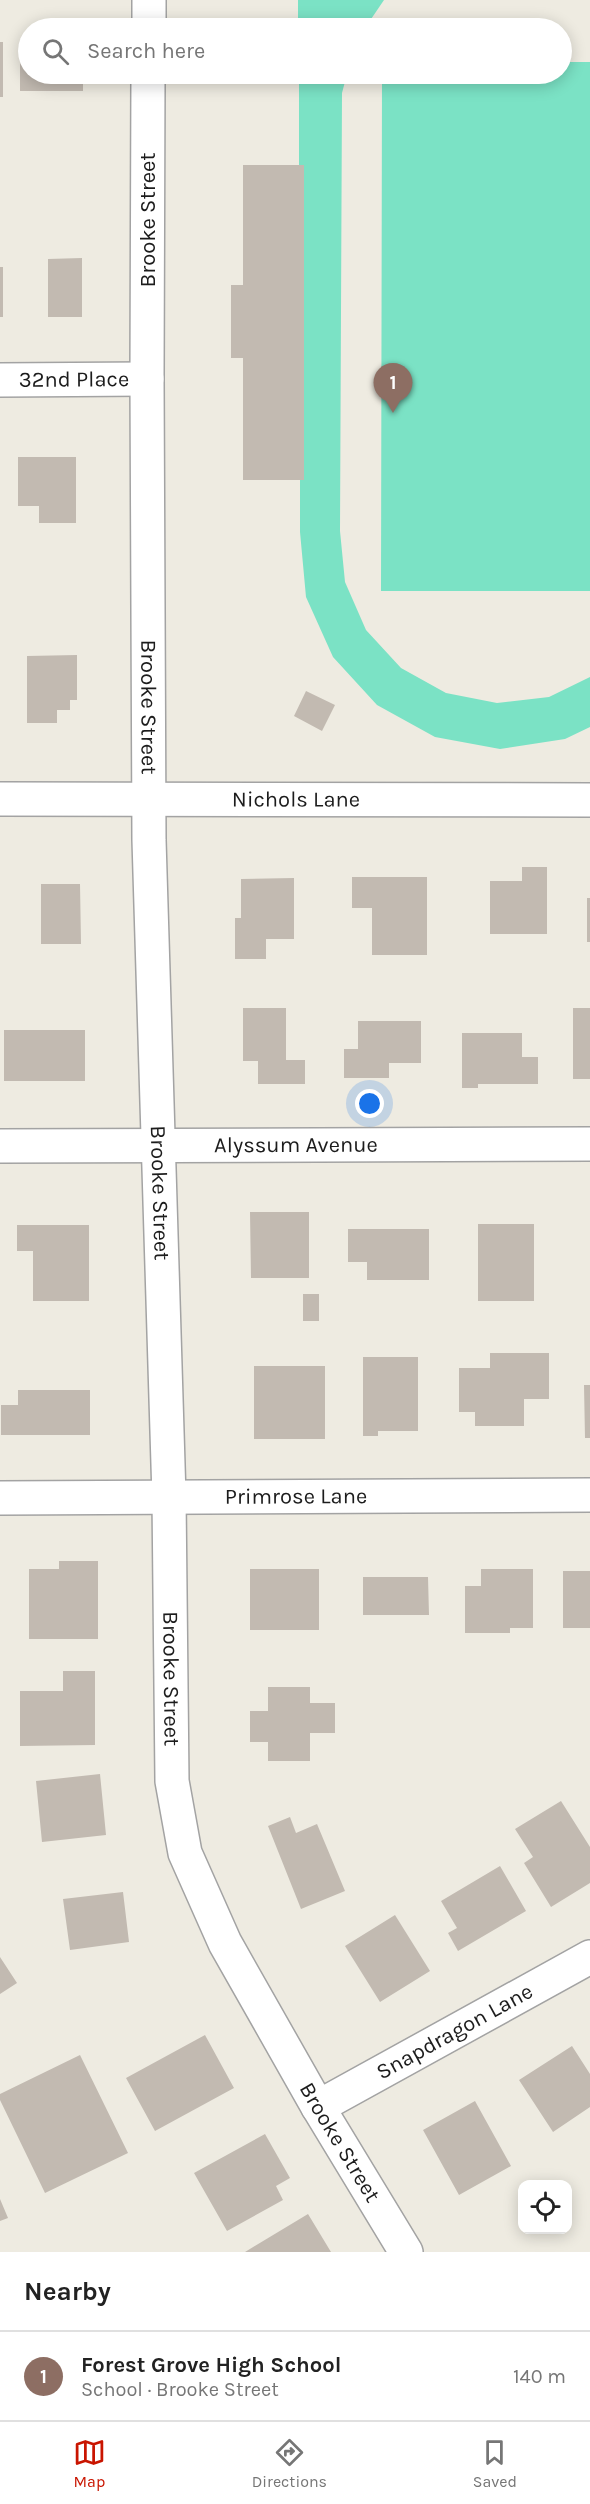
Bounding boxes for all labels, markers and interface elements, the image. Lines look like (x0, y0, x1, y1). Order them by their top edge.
search box (18, 18, 572, 84)
icon: search (39, 35, 72, 68)
text: Search here (87, 38, 205, 64)
street label: Brooke Street (135, 153, 161, 287)
pin: 1 (374, 364, 412, 413)
street label: 32nd Place (19, 366, 129, 393)
street label: Brooke Street (135, 639, 162, 775)
street label: Nichols Lane (232, 786, 360, 813)
your location (355, 1089, 384, 1118)
street label: Brooke Street (145, 1125, 175, 1261)
street label: Alyssum Avenue (214, 1132, 378, 1158)
street label: Primrose Lane (225, 1483, 367, 1510)
street label: Brooke Street (157, 1611, 185, 1746)
street label: Snapdragon Lane (372, 1978, 537, 2085)
street label: Brooke Street (294, 2078, 386, 2207)
map controls (518, 2180, 572, 2234)
button: locate (518, 2180, 572, 2234)
text: Nearby (24, 2276, 111, 2307)
text: Forest Grove High School (81, 2352, 341, 2378)
text: 1 (40, 2365, 47, 2388)
text: 140 m (513, 2365, 566, 2388)
text: School · Brooke Street (81, 2378, 279, 2401)
tab: Map (73, 2436, 106, 2491)
tab: Directions (252, 2436, 327, 2491)
tab: Saved (473, 2436, 517, 2491)

